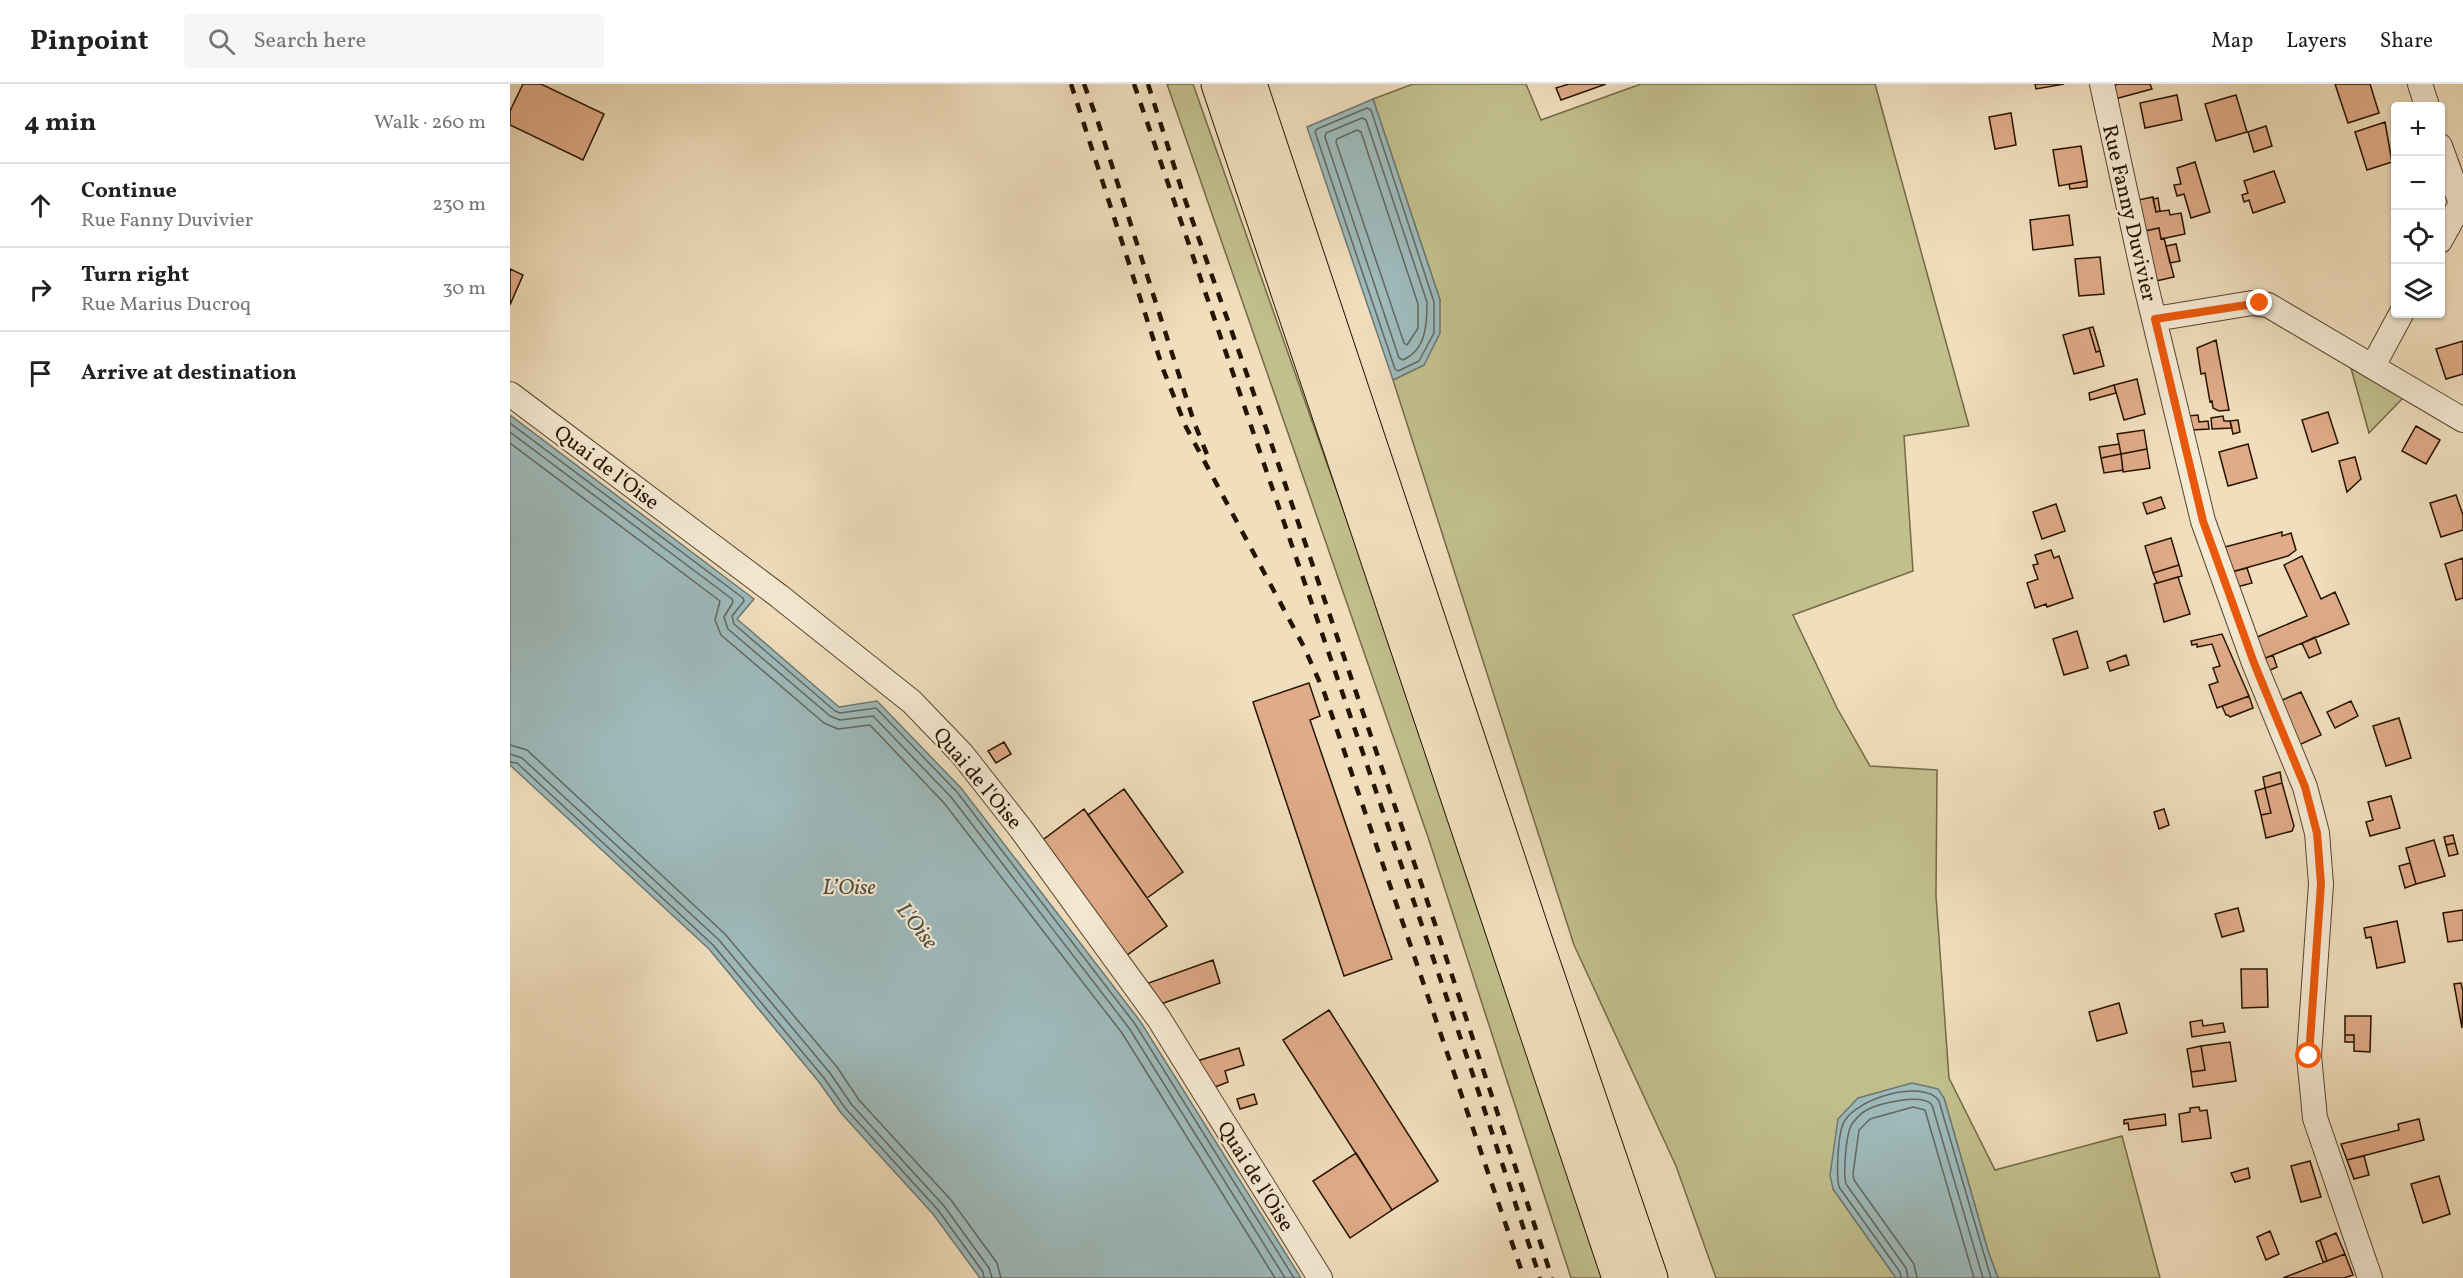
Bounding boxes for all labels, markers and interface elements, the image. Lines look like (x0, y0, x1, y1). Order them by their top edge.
search box (184, 14, 604, 68)
text: Pinpoint (30, 22, 148, 61)
icon: search (205, 25, 238, 58)
text: Search here (253, 26, 366, 57)
text: Map (2211, 27, 2253, 56)
text: Layers (2286, 27, 2347, 56)
text: Share (2380, 27, 2433, 56)
map controls (2391, 102, 2445, 318)
button: + (2391, 102, 2445, 156)
text: 4 min (24, 105, 96, 141)
text: Walk · 260 m (374, 109, 486, 137)
street label: Rue Fanny Duvivier (2094, 122, 2163, 305)
button: − (2391, 156, 2445, 210)
text: Continue (81, 176, 177, 207)
icon: ahead (24, 189, 57, 222)
text: 230 m (432, 191, 486, 219)
text: Rue Fanny Duvivier (81, 207, 253, 235)
button: locate (2391, 210, 2445, 264)
text: Turn right (81, 260, 189, 291)
button: layers (2391, 264, 2445, 318)
icon: right (24, 273, 57, 306)
text: 30 m (442, 275, 486, 303)
route end (2246, 289, 2272, 315)
text: Rue Marius Ducroq (81, 291, 251, 319)
icon: arrive (24, 357, 57, 390)
text: Arrive at destination (81, 358, 297, 389)
street label: Quai de l'Oise (547, 419, 665, 517)
street label: Quai de l'Oise (926, 722, 1028, 836)
water label: L’Oise (822, 873, 876, 904)
water label: L'Oise (888, 897, 944, 957)
route start (2295, 1042, 2321, 1068)
street label: Quai de l'Oise (1209, 1116, 1300, 1238)

